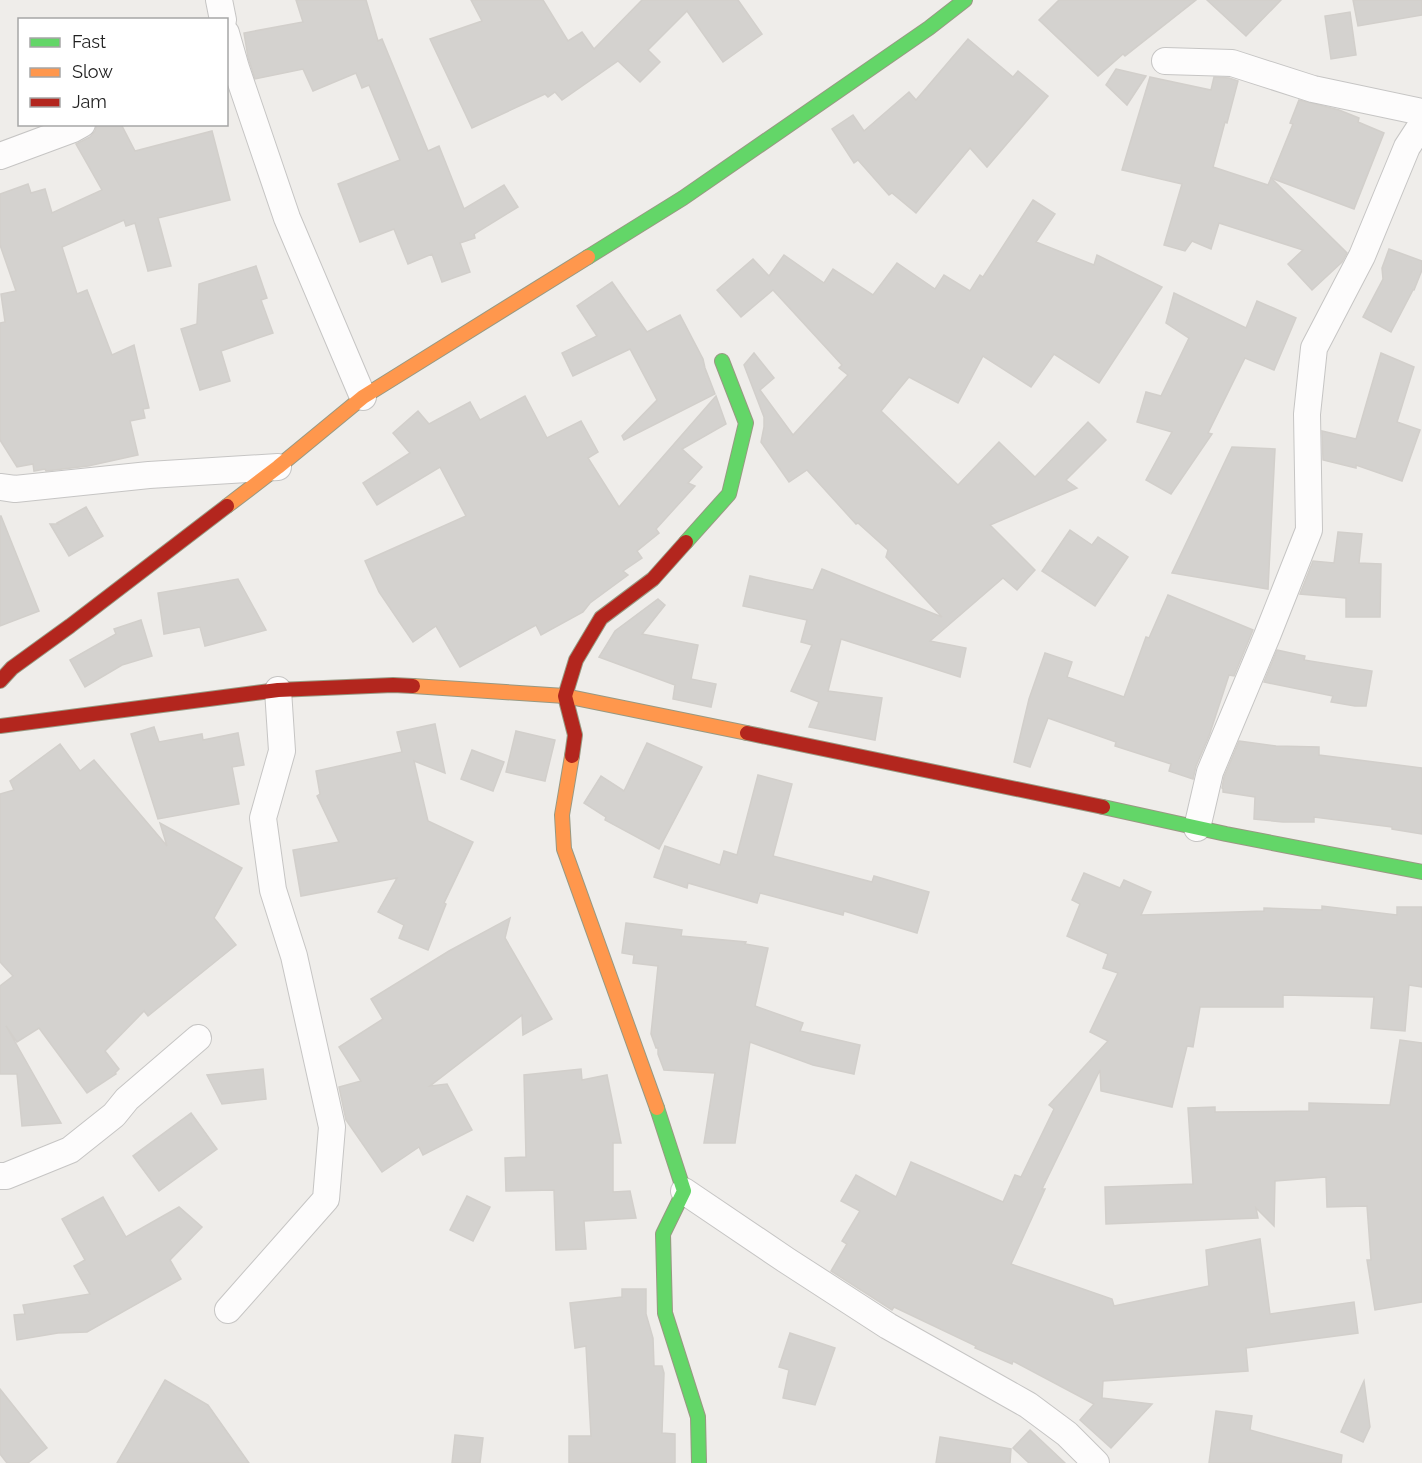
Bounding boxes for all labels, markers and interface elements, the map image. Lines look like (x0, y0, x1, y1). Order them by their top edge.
legend (18, 18, 228, 126)
text: Fast (72, 31, 106, 52)
text: Slow (72, 61, 113, 82)
text: Jam (72, 91, 107, 112)

